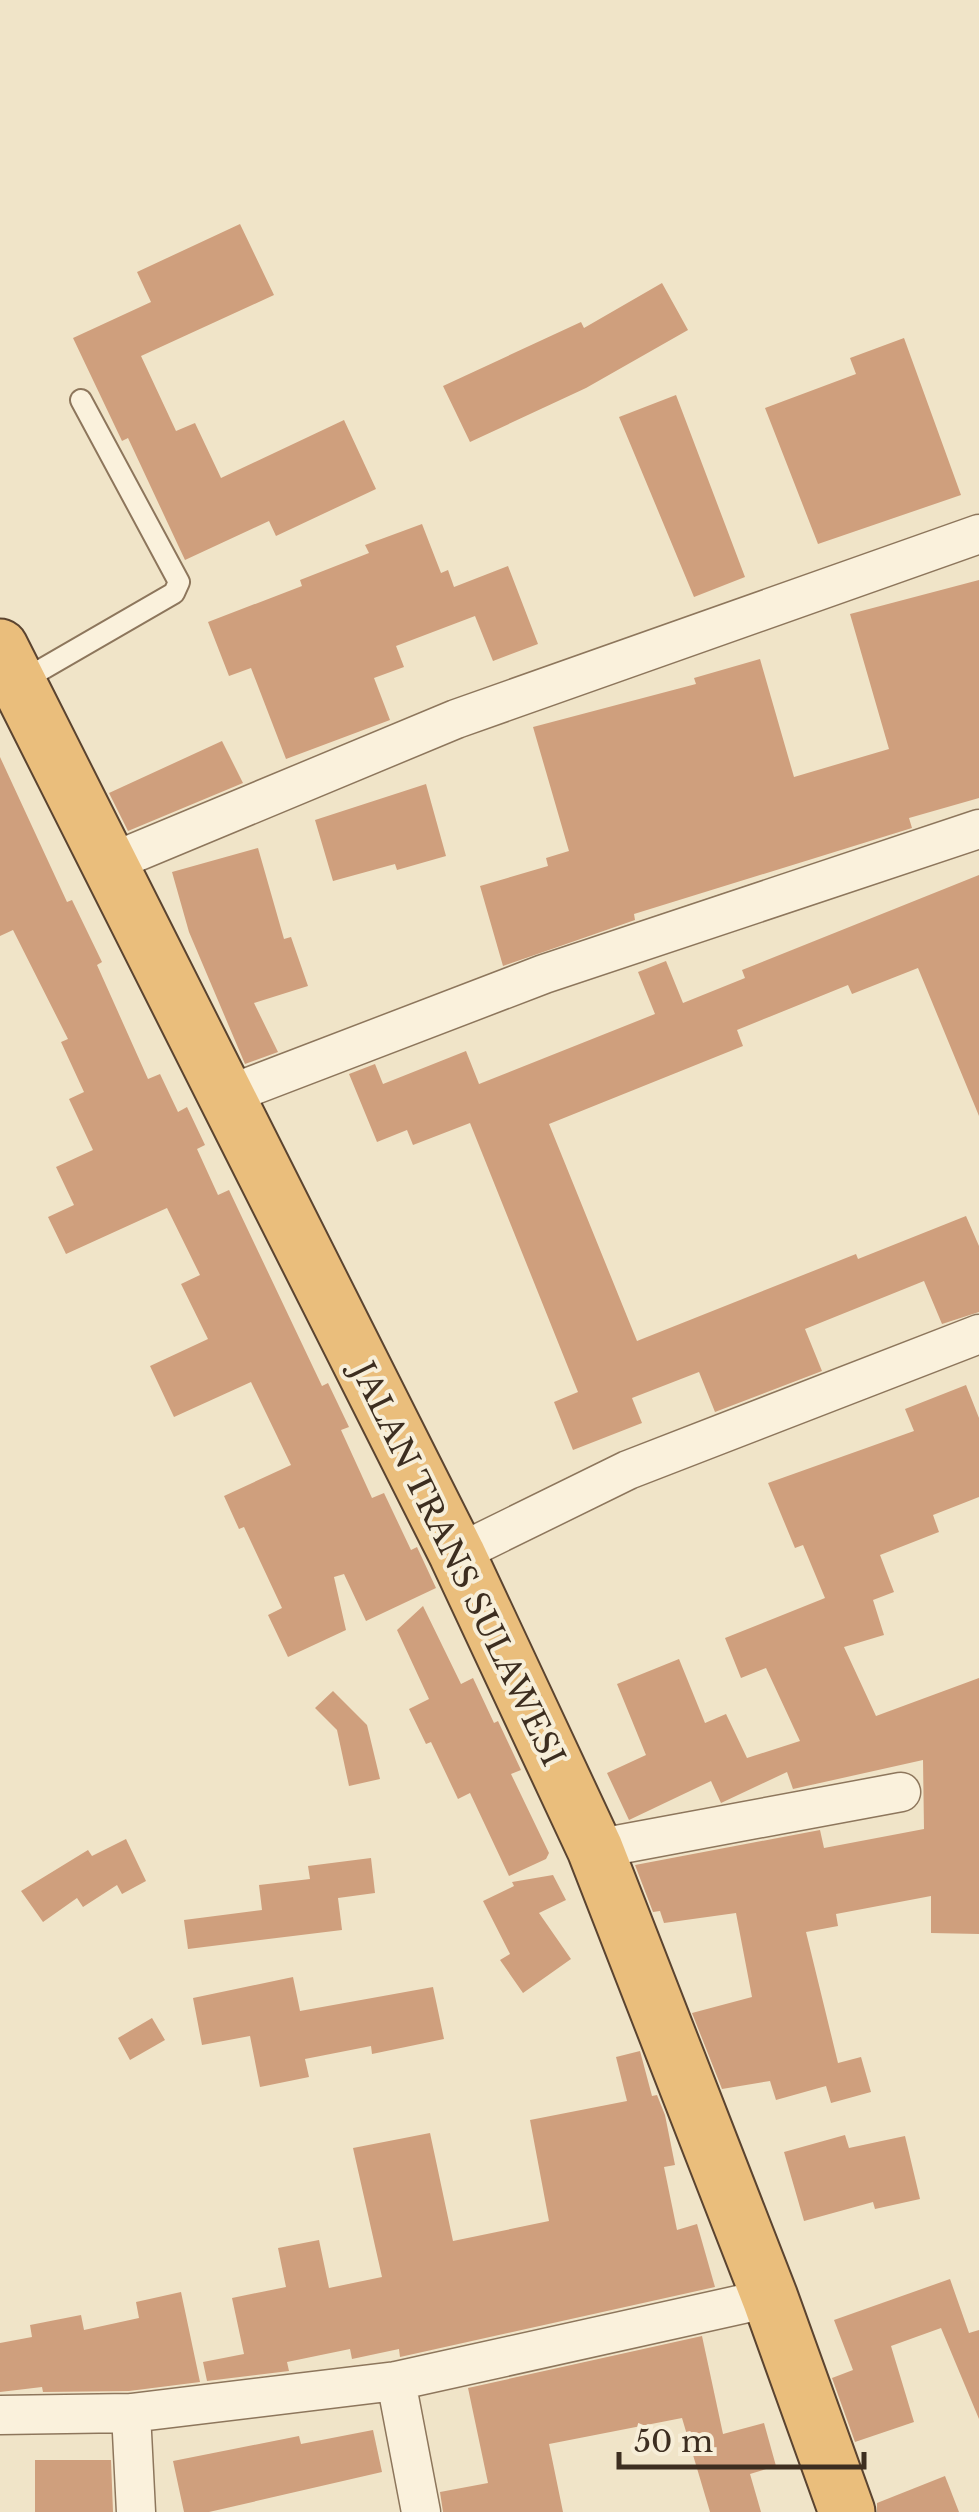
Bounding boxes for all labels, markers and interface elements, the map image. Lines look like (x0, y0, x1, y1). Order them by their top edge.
street label: JALAN TRANS SULAWESI (341, 1352, 573, 1773)
scale bar (619, 2407, 864, 2469)
text: 50 m (634, 2423, 713, 2460)

